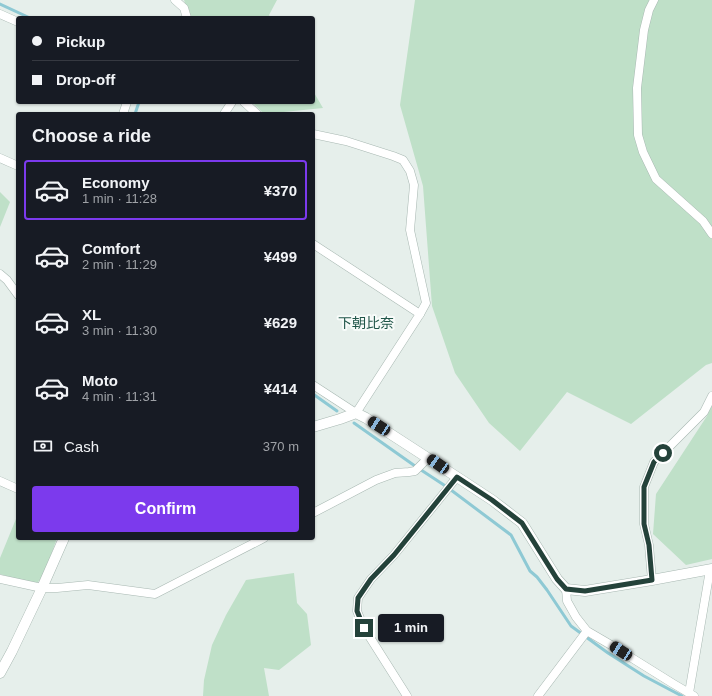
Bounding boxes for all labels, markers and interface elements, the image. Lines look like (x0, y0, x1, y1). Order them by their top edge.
text: Pickup (56, 33, 105, 50)
text: Drop-off (56, 71, 115, 88)
text: Choose a ride (32, 126, 151, 146)
icon: car (34, 172, 70, 208)
text: Economy (82, 174, 150, 191)
text: ¥370 (264, 182, 297, 199)
text: 1 min · 11:28 (82, 191, 157, 206)
icon: car (34, 238, 70, 274)
text: Comfort (82, 240, 140, 257)
text: ¥499 (264, 248, 297, 265)
text: 2 min · 11:29 (82, 257, 157, 272)
icon: car (34, 304, 70, 340)
text: XL (82, 306, 101, 323)
text: ¥629 (264, 314, 297, 331)
district label: 下朝比奈 (338, 315, 394, 331)
text: 3 min · 11:30 (82, 323, 157, 338)
icon: car (34, 370, 70, 406)
text: Moto (82, 372, 118, 389)
text: ¥414 (264, 380, 297, 397)
text: 4 min · 11:31 (82, 389, 157, 404)
car (366, 414, 392, 438)
icon: cash (32, 435, 54, 457)
text: Cash (64, 438, 99, 455)
text: 370 m (263, 439, 299, 454)
route start (654, 444, 672, 462)
car (425, 452, 451, 476)
button: Confirm (32, 486, 299, 532)
callout: 1 min (378, 614, 444, 642)
route end (355, 619, 373, 637)
text: 1 min (394, 620, 428, 635)
car (608, 639, 634, 663)

